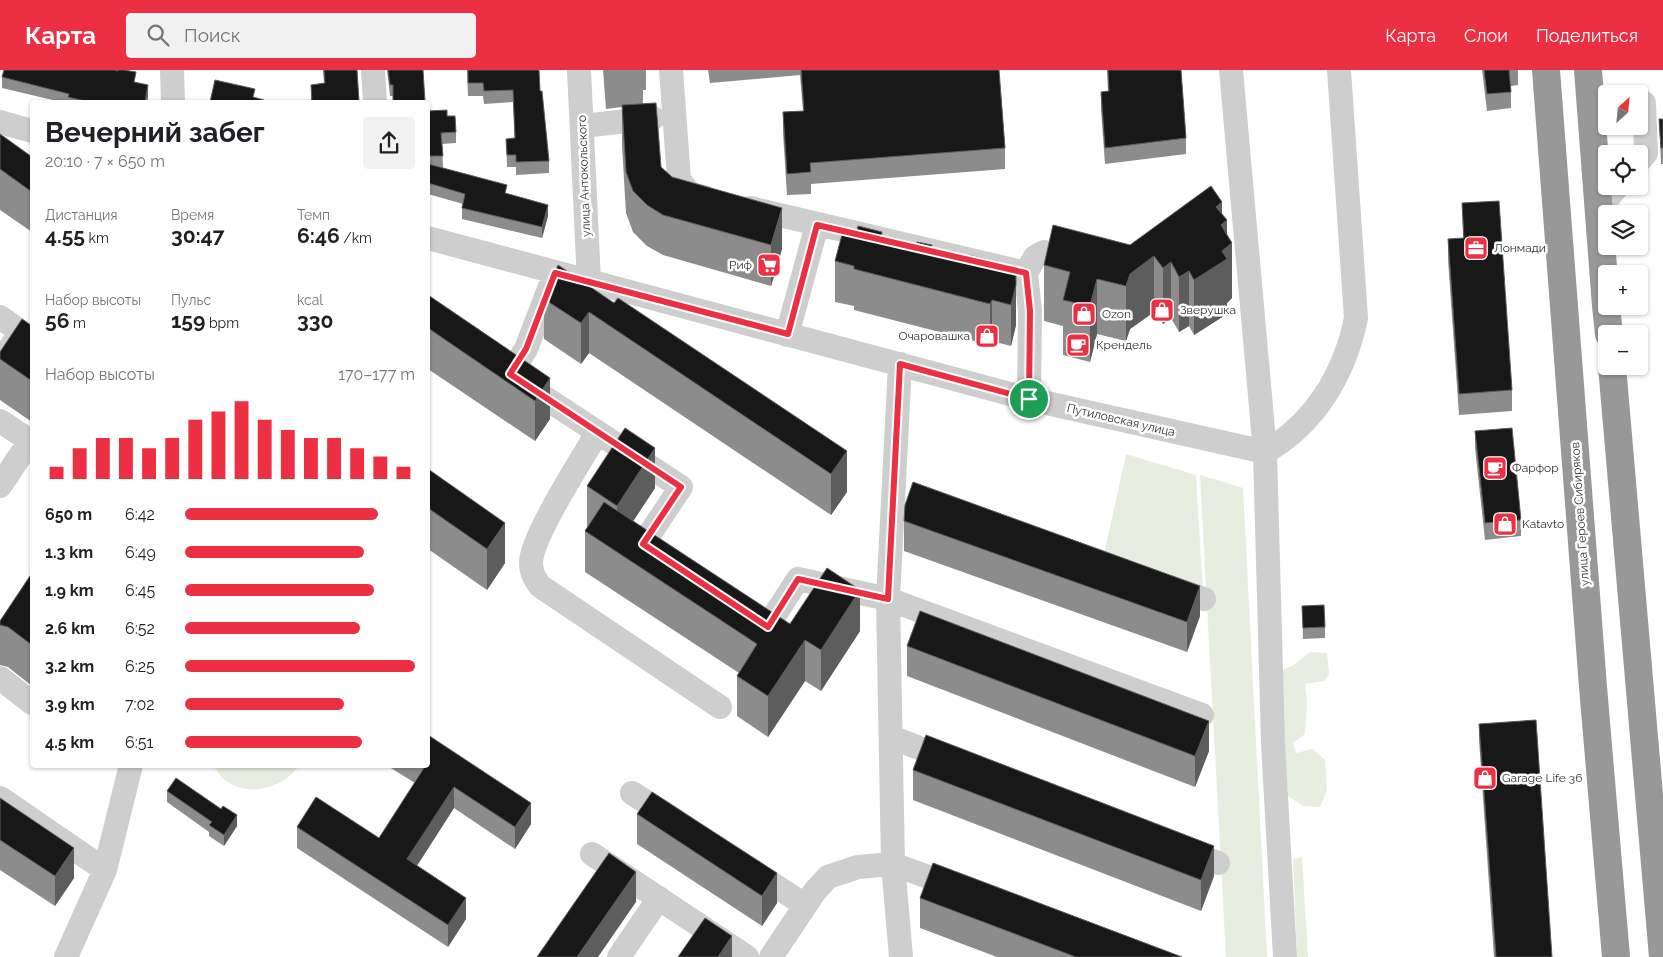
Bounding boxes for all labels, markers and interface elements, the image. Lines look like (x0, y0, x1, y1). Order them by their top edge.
search box (126, 13, 476, 58)
text: Карта (25, 21, 96, 50)
icon: search (144, 21, 172, 49)
text: Поиск (184, 24, 241, 46)
text: Карта (1385, 25, 1436, 46)
text: Слои (1464, 25, 1508, 46)
text: Поделиться (1536, 25, 1638, 46)
north arrow (1598, 85, 1648, 135)
map controls (1598, 85, 1648, 375)
street label: улица Антокольского (575, 115, 593, 237)
text: Вечерний забег (45, 116, 265, 149)
button: share (363, 117, 415, 169)
button: locate (1598, 145, 1648, 195)
text: 20:10 · 7 × 650 m (45, 152, 165, 171)
button: layers (1598, 205, 1648, 255)
text: Дистанция (45, 207, 118, 223)
text: Время (171, 207, 214, 223)
text: Темп (297, 207, 330, 223)
text: 4.55 (45, 223, 85, 248)
text: 30:47 (171, 223, 225, 248)
text: 6:46 (297, 223, 340, 248)
text: km (85, 230, 109, 246)
text: /km (340, 230, 372, 246)
office icon: Лонмади (1463, 235, 1489, 261)
place label: Лонмади (1494, 241, 1546, 255)
supermarket icon: Риф (756, 252, 782, 278)
place label: Риф (729, 258, 752, 272)
button: + (1598, 265, 1648, 315)
text: Набор высоты (45, 292, 141, 308)
text: Пульс (171, 292, 211, 308)
text: kcal (297, 292, 323, 308)
shop icon: Зверушка (1149, 297, 1175, 323)
shop icon: Ozon (1071, 301, 1097, 327)
place label: Зверушка (1180, 303, 1236, 317)
place label: Ozon (1102, 307, 1131, 321)
text: 56 (45, 308, 69, 333)
text: 159 (171, 308, 205, 333)
text: 330 (297, 308, 333, 333)
text: m (69, 315, 86, 331)
text: bpm (205, 315, 239, 331)
shop icon: Очаровашка (974, 323, 1000, 349)
button: − (1598, 325, 1648, 375)
place label: Очаровашка (898, 329, 970, 343)
cafe icon: Крендель (1065, 332, 1091, 358)
place label: Крендель (1096, 338, 1152, 352)
text: Набор высоты (45, 365, 155, 384)
text: 170–177 m (338, 365, 415, 384)
pin (1008, 378, 1050, 420)
icon: arrive (1015, 385, 1043, 413)
street label: Путиловская улица (1066, 401, 1176, 439)
street label: улица Героев Сибиряков (1568, 442, 1592, 586)
cafe icon: Фарфор (1482, 455, 1508, 481)
place label: Фарфор (1512, 461, 1559, 475)
text: 650 m (45, 505, 92, 524)
text: 6:42 (125, 505, 155, 524)
shop icon: Katavto (1492, 511, 1518, 537)
place label: Katavto (1522, 517, 1564, 531)
text: 1.3 km (45, 543, 93, 562)
text: 6:49 (125, 543, 156, 562)
text: 1.9 km (45, 581, 94, 600)
text: 6:45 (125, 581, 155, 600)
text: 2.6 km (45, 619, 95, 638)
text: 6:52 (125, 619, 155, 638)
text: 3.2 km (45, 657, 94, 676)
text: 6:25 (125, 657, 155, 676)
text: 3.9 km (45, 695, 95, 714)
text: 7:02 (125, 695, 155, 714)
text: 4.5 km (45, 733, 94, 752)
text: 6:51 (125, 733, 153, 752)
shop icon: Garage Life 36 (1472, 765, 1498, 791)
place label: Garage Life 36 (1502, 771, 1583, 785)

